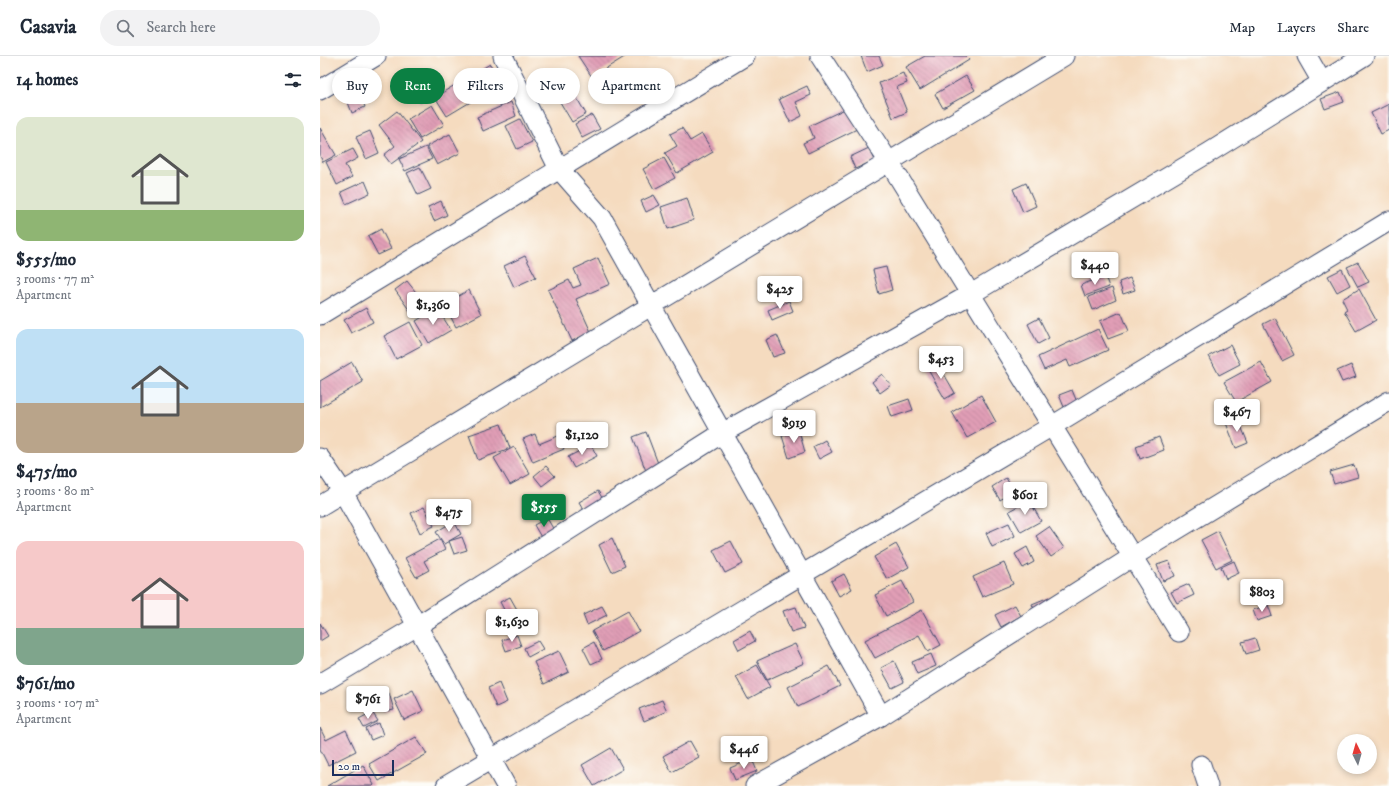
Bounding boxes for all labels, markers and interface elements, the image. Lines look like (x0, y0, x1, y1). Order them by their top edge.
search box (100, 10, 380, 46)
text: Casavia (20, 16, 76, 39)
icon: search (114, 17, 136, 39)
text: Search here (146, 18, 216, 37)
text: Map (1229, 19, 1255, 37)
text: Layers (1277, 19, 1315, 37)
text: Share (1337, 19, 1369, 37)
chip: Buy (332, 68, 382, 104)
chip: Rent (390, 68, 445, 104)
chip: Filters (453, 68, 518, 104)
chip: New (526, 68, 580, 104)
chip: Apartment (588, 68, 675, 104)
text: 14 homes (16, 69, 78, 91)
icon: filters (282, 69, 304, 91)
icon: home (124, 143, 196, 215)
text: $555/mo (16, 249, 76, 271)
pin: $440 (1071, 252, 1119, 286)
text: $440 (1080, 257, 1110, 273)
text: 3 rooms · 77 m² (16, 271, 94, 287)
pin: $425 (756, 276, 804, 310)
text: $425 (766, 281, 794, 297)
text: Apartment (16, 287, 71, 303)
pin: $1,360 (400, 292, 466, 326)
text: $1,360 (416, 297, 450, 313)
pin: $453 (917, 346, 965, 380)
text: $453 (928, 351, 954, 367)
icon: home (124, 355, 196, 427)
pin: $467 (1213, 399, 1261, 433)
text: $467 (1223, 404, 1251, 420)
pin: $919 (770, 410, 818, 444)
text: $919 (782, 415, 806, 431)
pin: $1,120 (549, 422, 615, 456)
text: $1,120 (565, 427, 599, 443)
text: $475/mo (16, 461, 77, 483)
pin: $601 (1001, 482, 1049, 516)
text: 3 rooms · 80 m² (16, 483, 94, 499)
text: $601 (1012, 487, 1038, 503)
pin: $555 (520, 494, 568, 528)
text: Apartment (16, 499, 71, 515)
pin: $475 (425, 499, 473, 533)
text: $555 (531, 499, 557, 515)
text: $475 (435, 504, 463, 520)
icon: home (124, 567, 196, 639)
pin: $803 (1238, 579, 1286, 613)
text: $803 (1249, 584, 1275, 600)
pin: $1,630 (479, 609, 545, 643)
text: $1,630 (495, 614, 529, 630)
text: $761/mo (16, 673, 75, 695)
pin: $761 (344, 686, 392, 720)
text: $761 (355, 691, 381, 707)
text: 3 rooms · 107 m² (16, 695, 99, 711)
text: Apartment (16, 711, 71, 727)
north arrow (1337, 734, 1377, 774)
map controls (1337, 734, 1377, 774)
pin: $446 (720, 736, 768, 770)
text: $446 (730, 741, 758, 757)
scale bar (332, 758, 394, 777)
text: 20 m (338, 760, 360, 774)

